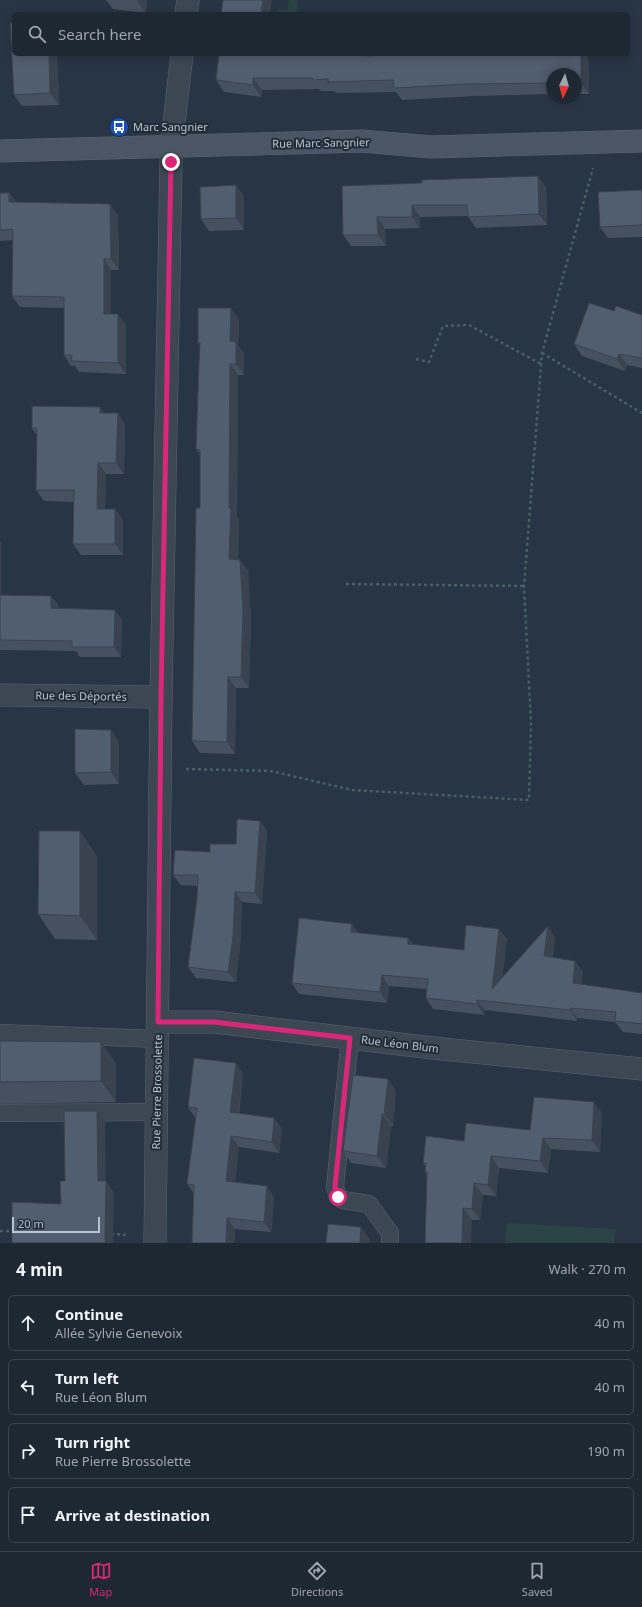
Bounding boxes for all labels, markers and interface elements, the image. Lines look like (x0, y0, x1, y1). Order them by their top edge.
search box (12, 12, 630, 56)
icon: search (26, 23, 48, 45)
text: Search here (58, 24, 141, 44)
north arrow (546, 68, 582, 104)
bus stop icon: Marc Sangnier (108, 116, 130, 138)
place label: Marc Sangnier (133, 119, 208, 134)
street label: Rue Marc Sangnier (272, 134, 370, 151)
route end (162, 153, 180, 171)
street label: Rue des Déportés (35, 687, 127, 704)
street label: Rue Léon Blum (360, 1031, 440, 1056)
street label: Rue Pierre Brossolette (148, 1034, 165, 1150)
route start (329, 1188, 347, 1206)
scale bar (12, 1215, 100, 1234)
text: 20 m (18, 1216, 44, 1231)
text: 4 min (16, 1258, 63, 1281)
text: Walk · 270 m (548, 1260, 626, 1278)
text: Continue (55, 1304, 123, 1324)
icon: ahead (17, 1312, 39, 1334)
text: 40 m (595, 1314, 625, 1332)
text: Allée Sylvie Genevoix (55, 1324, 182, 1342)
text: Turn left (55, 1368, 119, 1388)
icon: left (17, 1376, 39, 1398)
text: 40 m (595, 1378, 625, 1396)
text: Rue Léon Blum (55, 1388, 147, 1406)
text: Turn right (55, 1432, 130, 1452)
icon: right (17, 1440, 39, 1462)
text: 190 m (587, 1442, 625, 1460)
text: Rue Pierre Brossolette (55, 1452, 191, 1470)
icon: arrive (17, 1504, 39, 1526)
text: Arrive at destination (55, 1505, 210, 1525)
tab: Map (89, 1560, 112, 1599)
tab: Directions (291, 1560, 343, 1599)
tab: Saved (522, 1560, 553, 1599)

